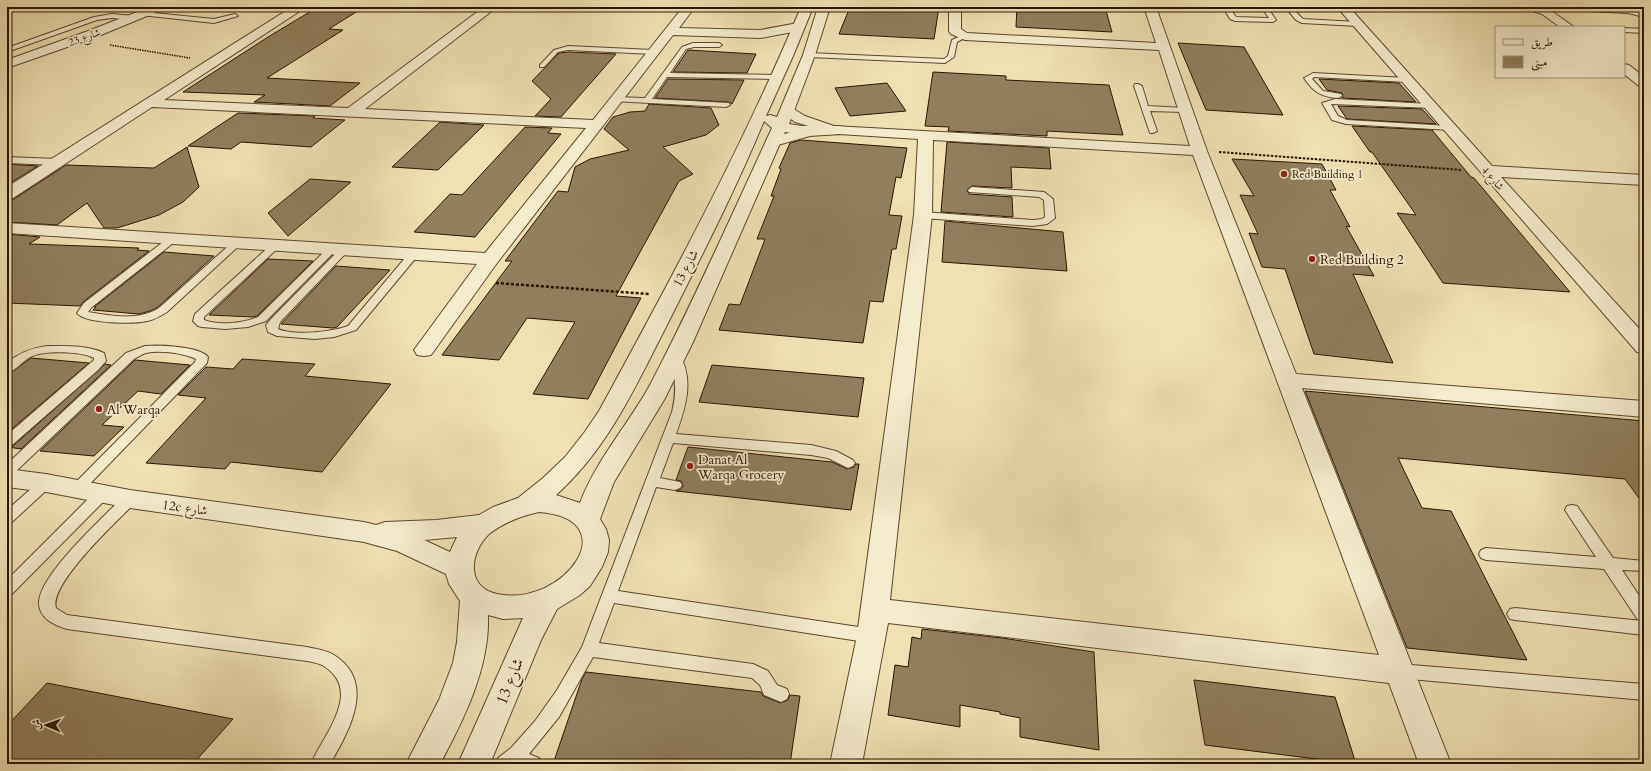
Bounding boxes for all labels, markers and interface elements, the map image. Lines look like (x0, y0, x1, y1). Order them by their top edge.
street label: شارع 23 (66, 25, 103, 52)
legend (1495, 26, 1625, 78)
text: طريق (1531, 34, 1553, 50)
text: مبنى (1531, 54, 1547, 71)
street label: شارع 4 (1476, 163, 1507, 195)
place label: Red Building 1 (1292, 167, 1363, 182)
marker: Red Building 1 (1279, 169, 1289, 179)
street label: شارع 13 (669, 247, 705, 291)
place label: Red Building 2 (1320, 251, 1404, 269)
marker: Red Building 2 (1307, 254, 1317, 264)
place label: Al Warqa (107, 401, 161, 419)
marker: Al Warqa (94, 404, 104, 414)
place label: Danat Al Warqa Grocery (697, 451, 784, 484)
marker: Danat Al Warqa Grocery (685, 461, 695, 471)
street label: 12c شارع (161, 496, 209, 522)
street label: شارع 13 (491, 655, 531, 709)
north arrow (26, 705, 66, 745)
text: ش (29, 719, 44, 730)

